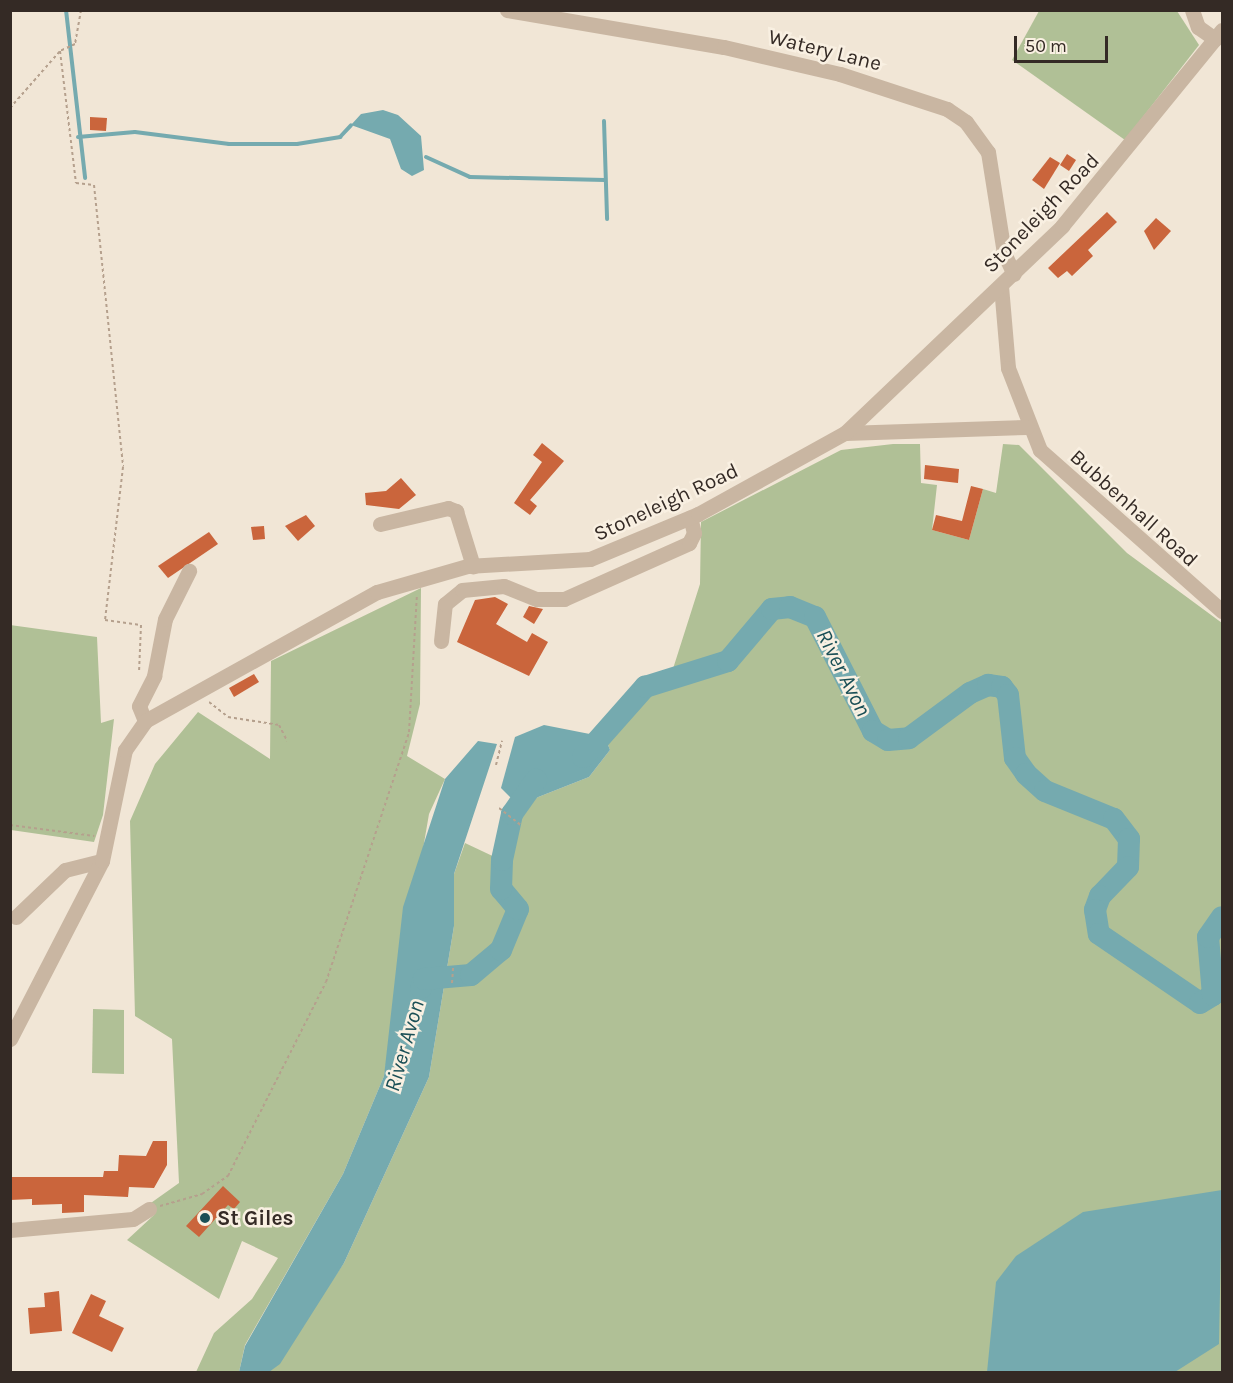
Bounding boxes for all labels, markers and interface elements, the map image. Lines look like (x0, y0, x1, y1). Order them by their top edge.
street label: Watery Lane (766, 24, 884, 76)
scale bar (1017, 24, 1112, 62)
text: 50 m (1025, 35, 1067, 57)
street label: Stoneleigh Road (978, 148, 1104, 278)
street label: Bubbenhall Road (1065, 444, 1203, 572)
street label: Stoneleigh Road (590, 458, 742, 546)
water label: River Avon (810, 625, 876, 721)
water label: River Avon (379, 997, 431, 1095)
place label: St Giles (217, 1205, 294, 1231)
marker: St Giles (198, 1211, 212, 1225)

